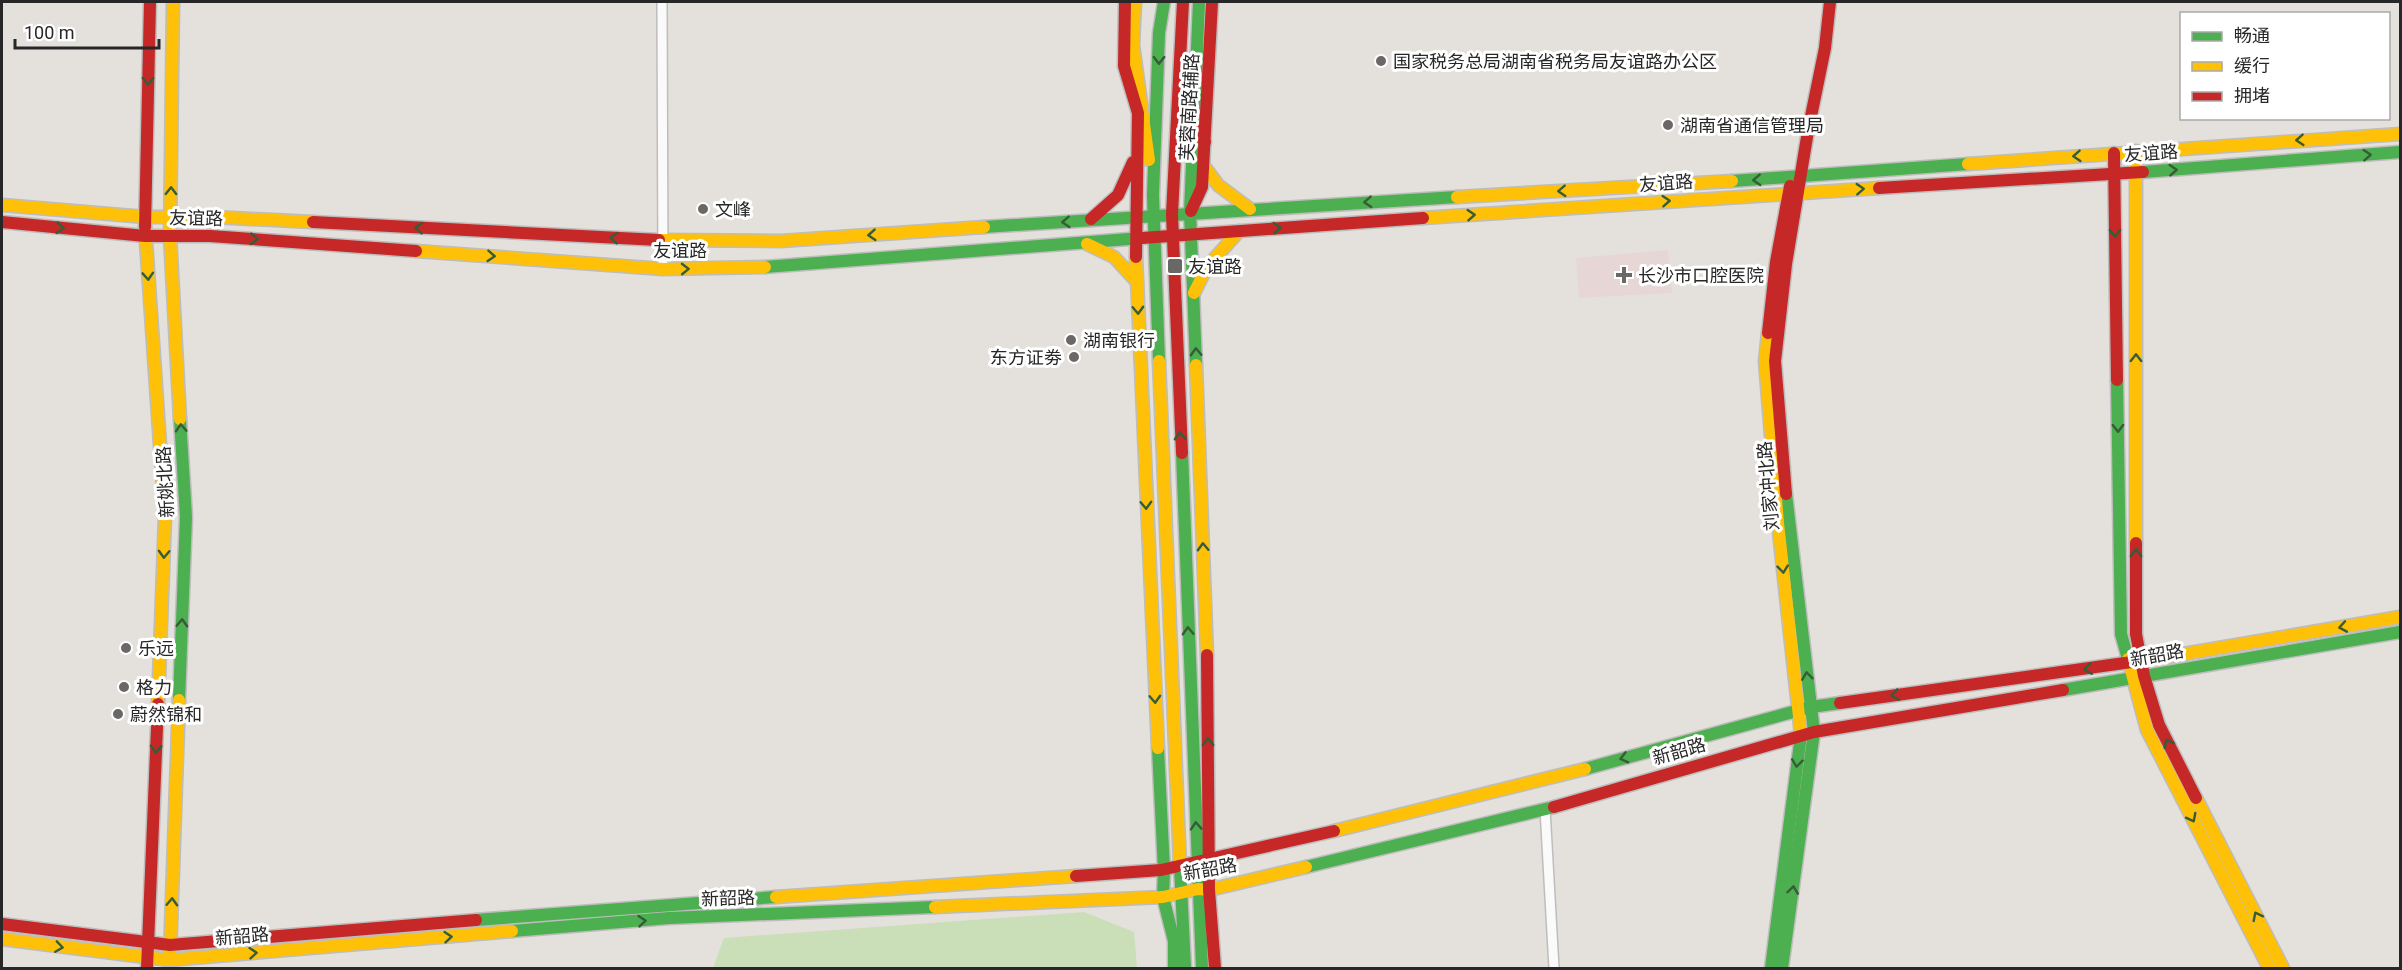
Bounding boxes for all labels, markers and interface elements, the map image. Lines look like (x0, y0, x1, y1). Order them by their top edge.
scale bar (15, 12, 159, 50)
legend (2180, 12, 2390, 120)
text: 100 m (24, 22, 75, 43)
text: 畅通 (2234, 25, 2270, 46)
place label: 国家税务总局湖南省税务局友谊路办公区 (1393, 51, 1717, 72)
street label: 芙蓉南路辅路 (1176, 53, 1202, 161)
marker: 国家税务总局湖南省税务局友谊路办公区 (1374, 54, 1388, 68)
one-way arrow (1152, 55, 1165, 64)
text: 缓行 (2234, 55, 2270, 76)
one-way arrow (142, 76, 154, 85)
text: 拥堵 (2234, 85, 2270, 106)
place label: 湖南省通信管理局 (1680, 115, 1824, 136)
marker: 湖南省通信管理局 (1661, 118, 1675, 132)
one-way arrow (2296, 134, 2305, 147)
street label: 友谊路 (2123, 141, 2179, 165)
one-way arrow (2073, 149, 2082, 162)
one-way arrow (2362, 149, 2372, 162)
one-way arrow (2168, 164, 2177, 177)
street label: 友谊路 (1638, 171, 1694, 195)
one-way arrow (1753, 173, 1762, 186)
one-way arrow (1856, 182, 1865, 195)
one-way arrow (1558, 184, 1567, 197)
one-way arrow (165, 187, 177, 196)
one-way arrow (1363, 195, 1372, 208)
one-way arrow (1661, 195, 1670, 208)
place label: 文峰 (715, 199, 751, 220)
marker: 文峰 (696, 202, 710, 216)
street label: 友谊路 (169, 207, 223, 229)
one-way arrow (1467, 209, 1476, 222)
one-way arrow (1062, 215, 1071, 228)
one-way arrow (55, 221, 64, 234)
one-way arrow (415, 221, 424, 234)
one-way arrow (1272, 222, 1281, 235)
one-way arrow (867, 228, 876, 241)
one-way arrow (2109, 228, 2121, 237)
one-way arrow (609, 231, 618, 244)
one-way arrow (250, 232, 259, 245)
street label: 友谊路 (653, 240, 707, 261)
one-way arrow (486, 250, 495, 263)
place label: 友谊路 (1188, 256, 1242, 277)
marker: 友谊路 (1166, 257, 1184, 275)
one-way arrow (681, 263, 690, 275)
place label: 长沙市口腔医院 (1638, 265, 1764, 286)
marker: 长沙市口腔医院 (1615, 266, 1633, 284)
one-way arrow (141, 271, 154, 280)
one-way arrow (1131, 305, 1144, 314)
place label: 湖南银行 (1083, 330, 1155, 351)
marker: 湖南银行 (1064, 333, 1078, 347)
place label: 东方证劵 (990, 347, 1062, 368)
one-way arrow (1190, 348, 1202, 357)
marker: 东方证劵 (1067, 350, 1081, 364)
one-way arrow (2130, 353, 2142, 362)
one-way arrow (2112, 423, 2124, 432)
one-way arrow (174, 424, 187, 433)
one-way arrow (1174, 432, 1187, 441)
street label: 刘家冲北路 (1754, 440, 1782, 532)
street label: 新姚北路 (153, 445, 177, 519)
one-way arrow (1139, 500, 1152, 509)
one-way arrow (1197, 543, 1210, 552)
one-way arrow (2130, 548, 2142, 557)
one-way arrow (158, 550, 170, 559)
one-way arrow (1776, 565, 1789, 574)
one-way arrow (175, 618, 188, 627)
one-way arrow (2338, 620, 2348, 633)
one-way arrow (1181, 627, 1194, 636)
place label: 乐远 (138, 638, 174, 659)
street label: 新韶路 (2129, 640, 2185, 670)
marker: 乐远 (119, 641, 133, 655)
one-way arrow (2084, 662, 2093, 674)
one-way arrow (1801, 671, 1814, 680)
place label: 格力 (136, 677, 172, 698)
marker: 格力 (117, 680, 131, 694)
one-way arrow (1890, 689, 1900, 701)
one-way arrow (1149, 695, 1162, 704)
place label: 蔚然锦和 (130, 704, 202, 725)
marker: 蔚然锦和 (111, 707, 125, 721)
street label: 新韶路 (1650, 733, 1708, 769)
one-way arrow (1202, 738, 1214, 747)
one-way arrow (2164, 738, 2175, 749)
one-way arrow (150, 745, 162, 754)
one-way arrow (1619, 751, 1629, 764)
one-way arrow (1791, 759, 1804, 768)
one-way arrow (2185, 812, 2196, 823)
one-way arrow (1189, 822, 1202, 831)
street label: 新韶路 (1182, 854, 1238, 884)
one-way arrow (1786, 885, 1798, 894)
street label: 新韶路 (701, 887, 755, 909)
one-way arrow (166, 897, 178, 906)
one-way arrow (2252, 912, 2264, 923)
one-way arrow (637, 914, 646, 927)
street label: 新韶路 (214, 923, 270, 949)
one-way arrow (443, 931, 452, 944)
one-way arrow (55, 940, 64, 952)
one-way arrow (249, 947, 258, 960)

